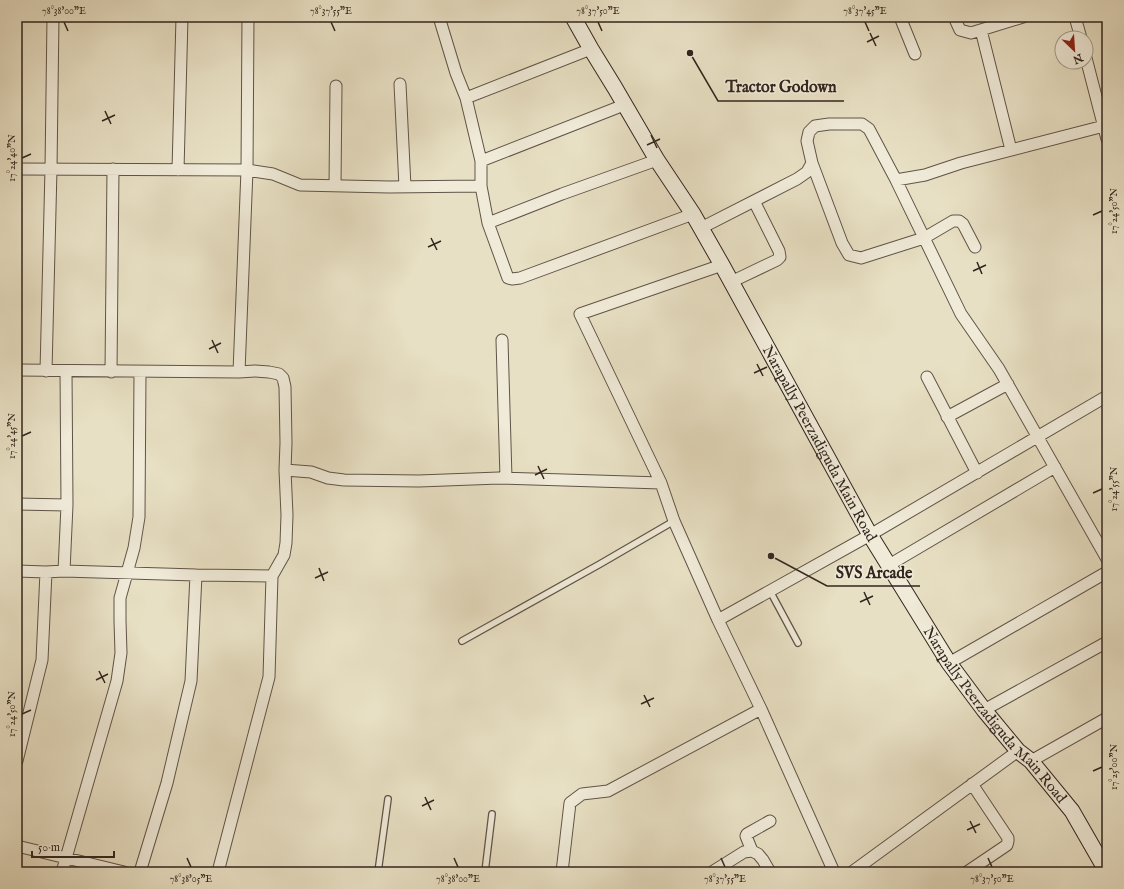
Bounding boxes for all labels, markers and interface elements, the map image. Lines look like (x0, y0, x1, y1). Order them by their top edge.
text: 78°38'00"E (42, 5, 86, 18)
text: 78°37'55"E (310, 5, 352, 18)
text: 78°37'50"E (576, 5, 620, 18)
text: 78°37'45"E (843, 5, 887, 18)
north arrow (1054, 30, 1094, 70)
text: N (1070, 49, 1086, 67)
callout: Tractor Godown (718, 73, 844, 101)
text: Tractor Godown (725, 78, 837, 98)
text: 17°24'40"N (6, 134, 19, 182)
text: 17°24'50"N (1108, 188, 1121, 234)
street label: Narapally Peerzadiguda Main Road (758, 342, 881, 546)
text: 17°24'45"N (6, 413, 19, 459)
text: 17°24'55"N (1108, 466, 1121, 511)
callout: SVS Arcade (827, 558, 920, 586)
text: SVS Arcade (836, 564, 913, 584)
street label: Narapally Peerzadiguda Main Road (919, 623, 1071, 808)
text: 17°24'50"N (6, 691, 19, 737)
text: 17°25'00"N (1108, 744, 1121, 790)
scale bar (32, 833, 114, 859)
text: 50 m (38, 840, 60, 855)
text: 78°38'05"E (170, 873, 212, 886)
text: 78°38'00"E (436, 873, 480, 886)
text: 78°37'55"E (704, 873, 746, 886)
text: 78°37'50"E (970, 873, 1014, 886)

